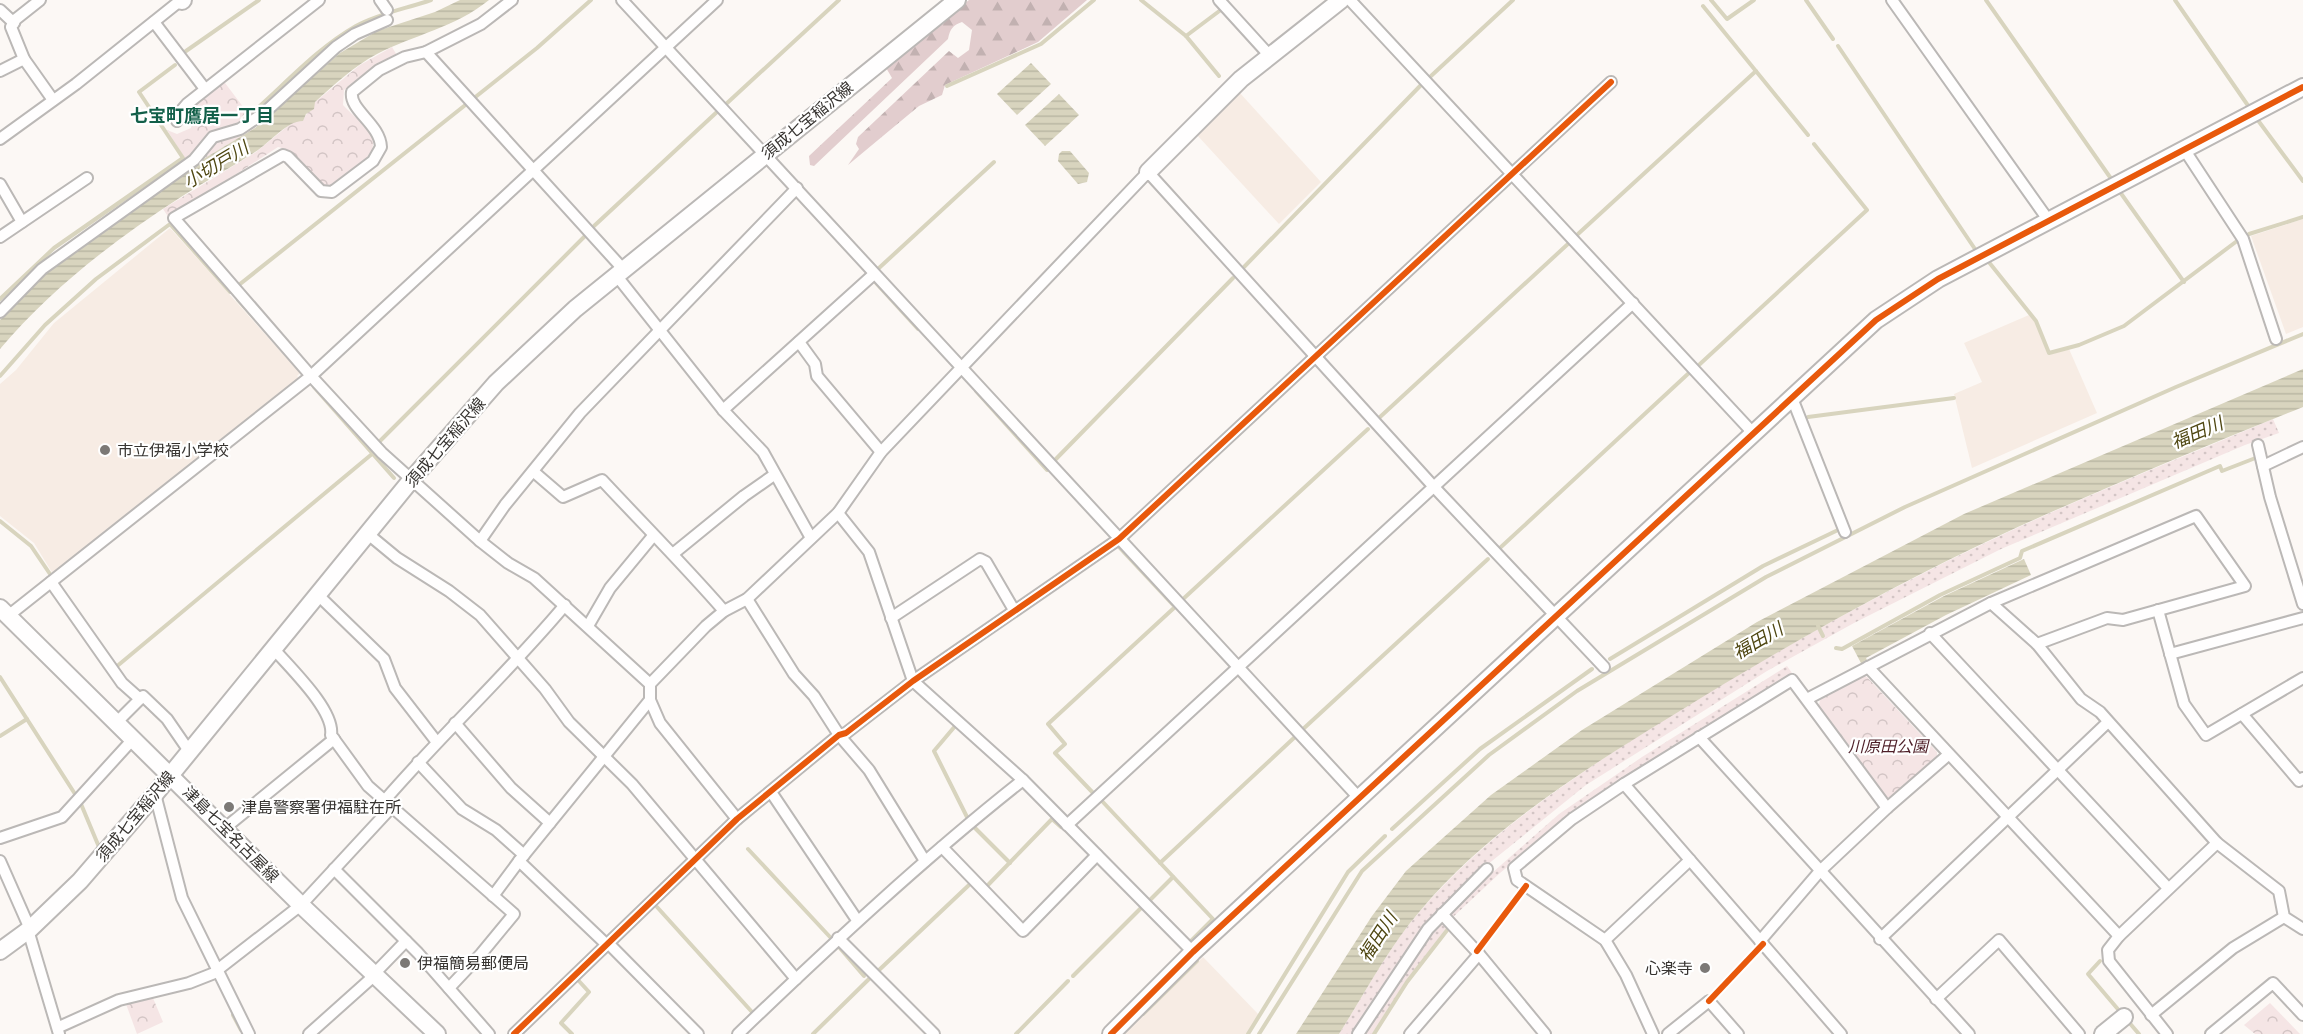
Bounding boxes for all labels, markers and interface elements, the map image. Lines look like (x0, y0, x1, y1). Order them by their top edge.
street label: 須成七宝稲沢線 (757, 77, 857, 163)
district label: 七宝町鷹居一丁目 (130, 105, 274, 127)
water label: 小切戸川 (179, 136, 254, 193)
street label: 須成七宝稲沢線 (401, 393, 489, 491)
water label: 福田川 (2168, 412, 2228, 454)
place label: 市立伊福小学校 (117, 440, 229, 460)
marker: 市立伊福小学校 (98, 443, 112, 457)
water label: 福田川 (1729, 617, 1789, 664)
park label: 川原田公園 (1848, 736, 1930, 756)
street label: 須成七宝稲沢線 (91, 767, 179, 865)
street label: 津島七宝名古屋線 (179, 782, 283, 886)
place label: 津島警察署伊福駐在所 (241, 797, 401, 817)
marker: 津島警察署伊福駐在所 (222, 800, 236, 814)
water label: 福田川 (1354, 907, 1403, 966)
place label: 伊福簡易郵便局 (417, 953, 529, 973)
marker: 伊福簡易郵便局 (398, 956, 412, 970)
place label: 心楽寺 (1645, 958, 1693, 978)
marker: 心楽寺 (1698, 961, 1712, 975)

